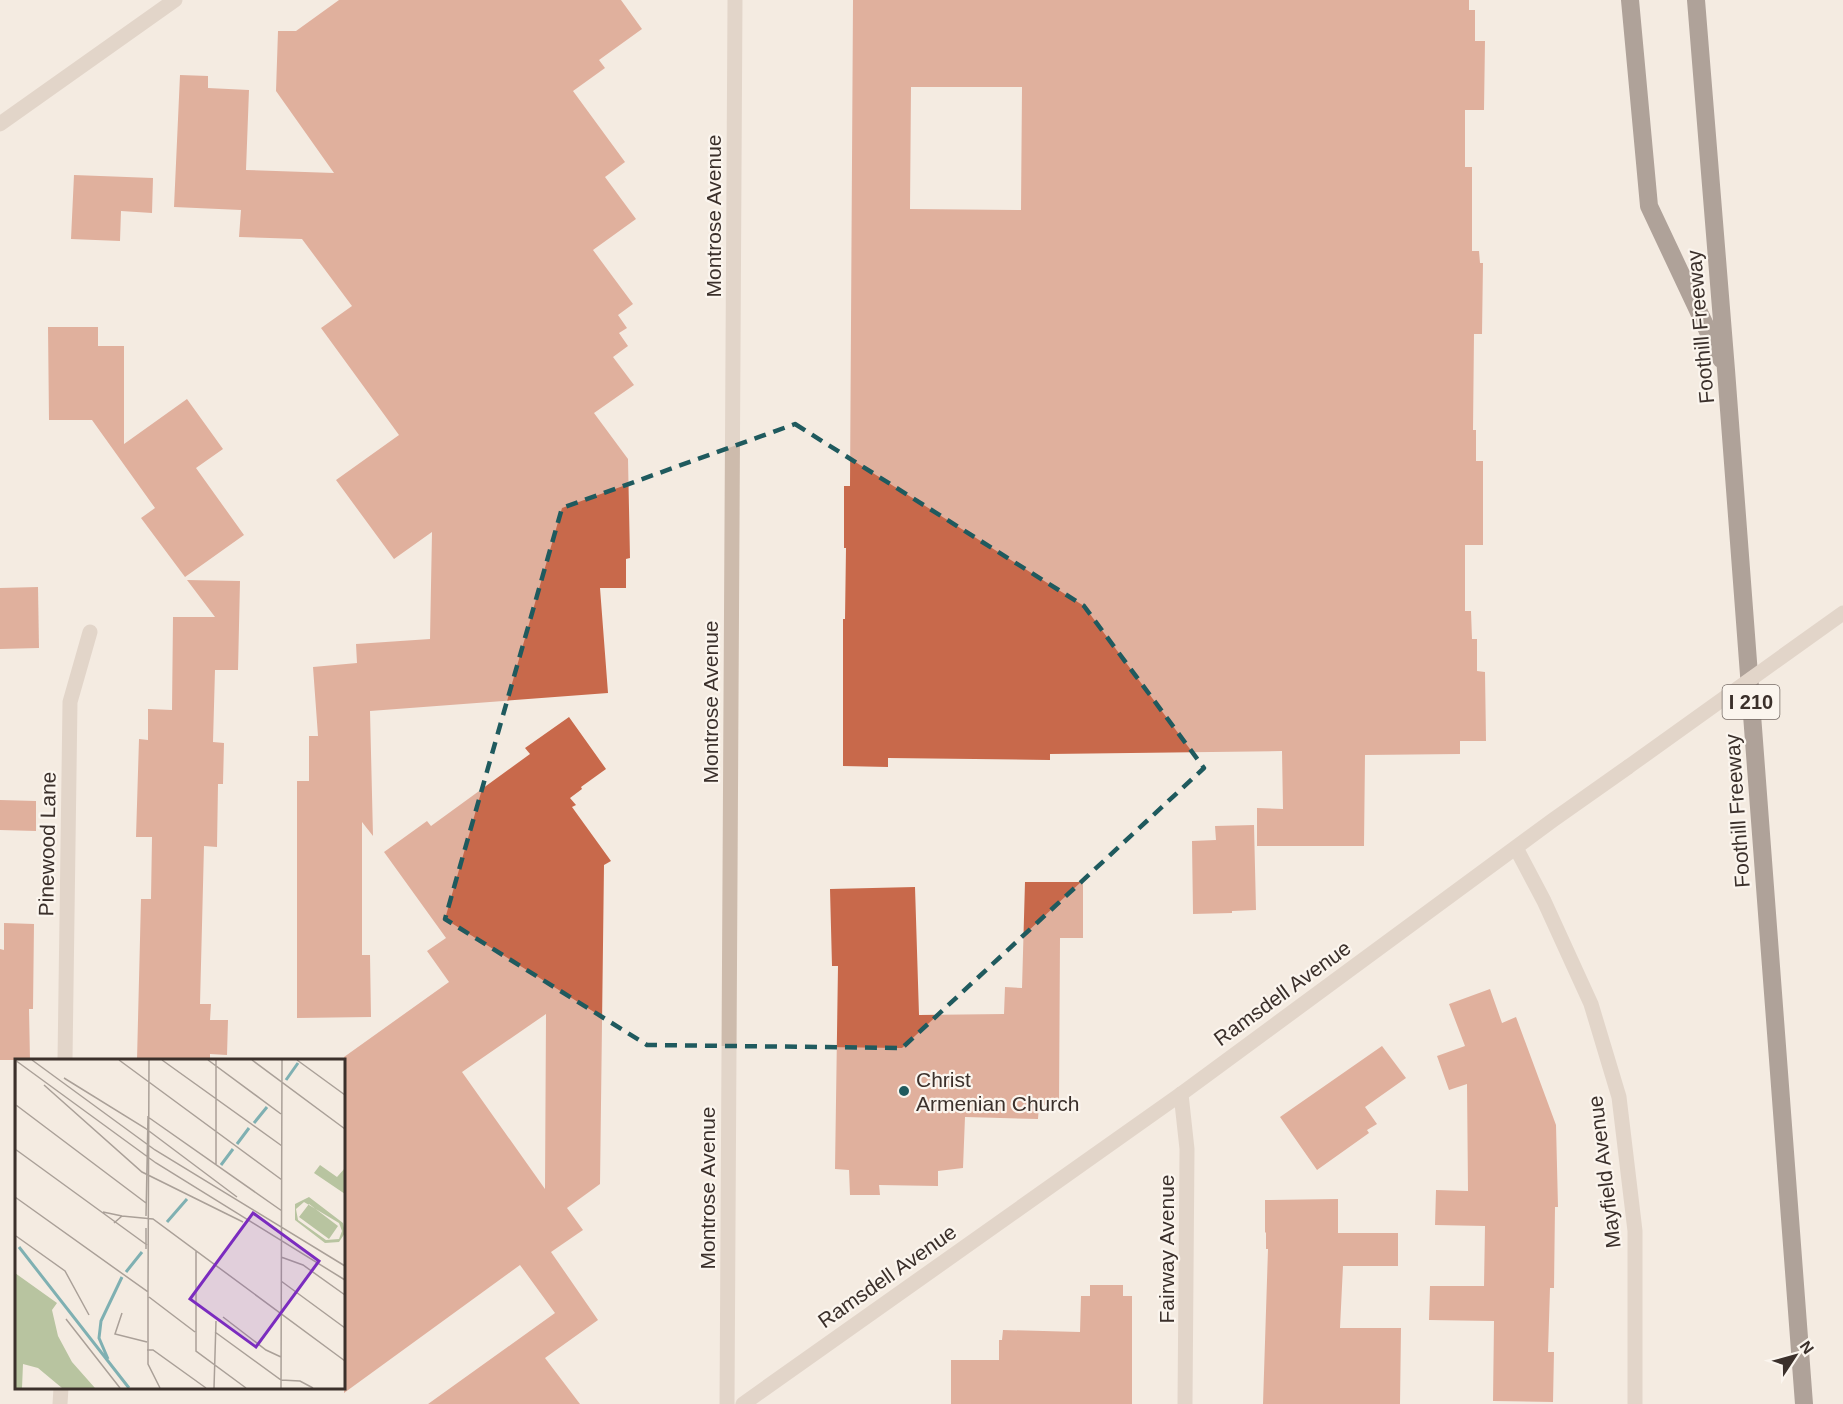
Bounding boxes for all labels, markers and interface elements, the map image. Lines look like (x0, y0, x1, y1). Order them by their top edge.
street label: Montrose Avenue (702, 134, 725, 298)
street label: Foothill Freeway (1682, 249, 1718, 405)
street label: Montrose Avenue (699, 620, 722, 784)
road number: I 210 (1722, 685, 1780, 719)
street label: Foothill Freeway (1720, 733, 1754, 889)
street label: Pinewood Lane (34, 771, 60, 917)
street label: Ramsdell Avenue (1209, 936, 1355, 1050)
inset map (15, 1059, 345, 1389)
place label: Christ Armenian Church (916, 1068, 1079, 1115)
marker: Christ Armenian Church (897, 1084, 911, 1098)
street label: Mayfield Avenue (1583, 1094, 1625, 1250)
street label: Montrose Avenue (696, 1106, 719, 1270)
street label: Fairway Avenue (1155, 1174, 1178, 1324)
street label: Ramsdell Avenue (814, 1220, 960, 1332)
north arrow (1765, 1326, 1825, 1386)
text: N (1796, 1338, 1817, 1357)

